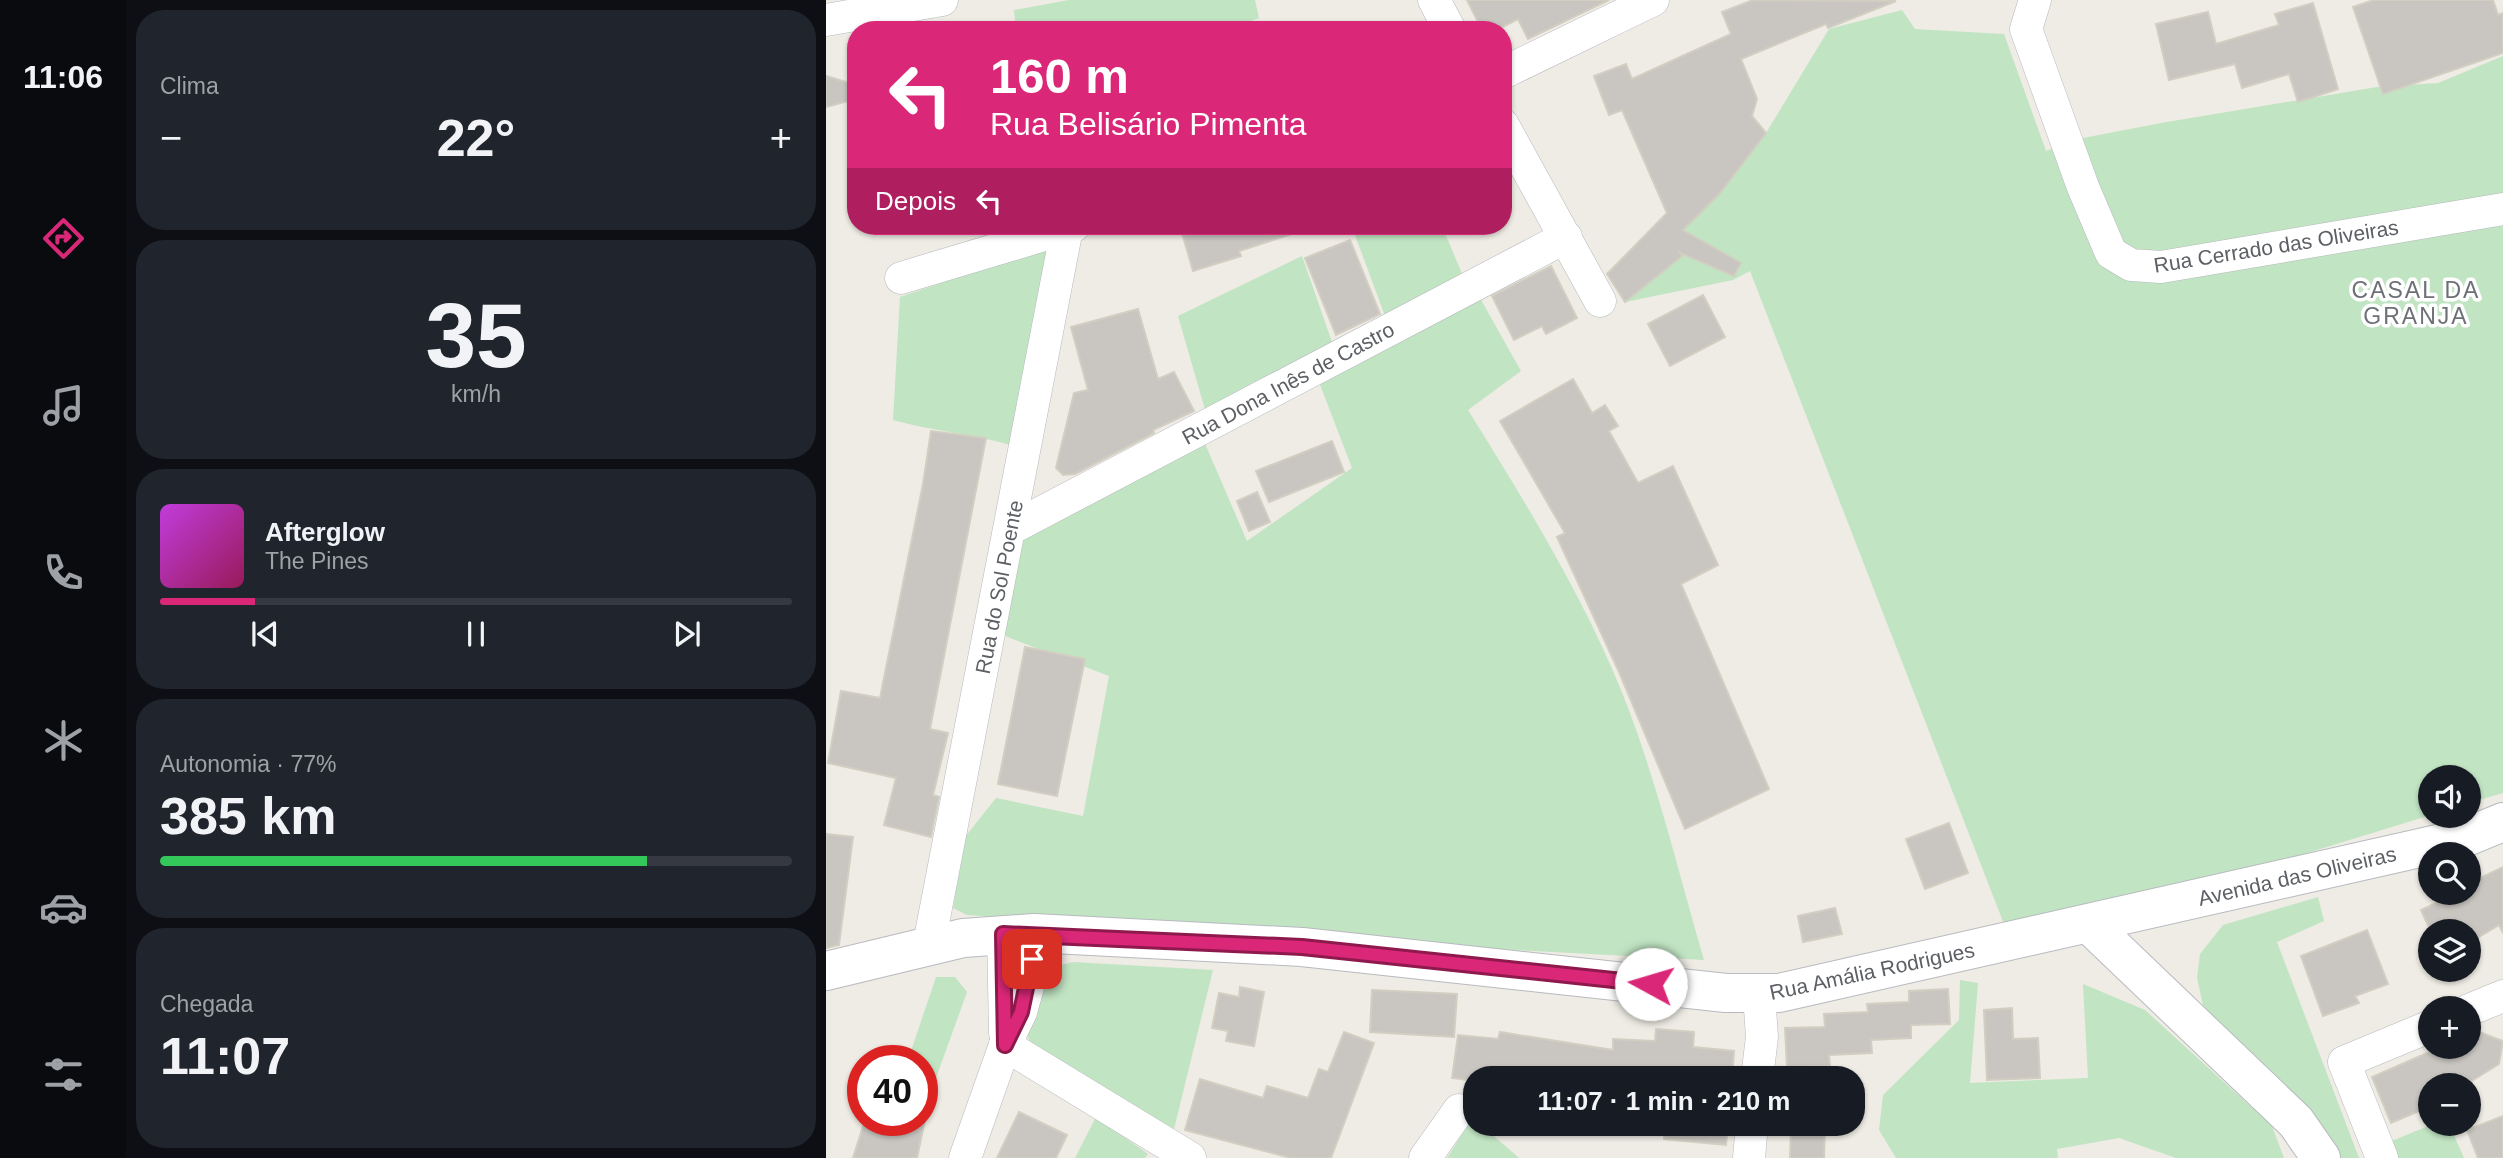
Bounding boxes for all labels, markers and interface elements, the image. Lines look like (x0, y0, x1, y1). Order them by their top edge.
icon: left (875, 49, 966, 140)
text: 160 m (990, 49, 1129, 103)
text: 11:06 (23, 59, 103, 95)
text: Clima (160, 73, 219, 99)
text: Rua Belisário Pimenta (990, 106, 1307, 142)
text: 22° (437, 109, 515, 167)
text: − (160, 117, 182, 159)
text: + (770, 117, 792, 159)
icon: left (970, 182, 1008, 220)
text: Depois (875, 186, 956, 216)
icon: directions (39, 214, 88, 263)
street label: Rua Cerrado das Oliveiras (2152, 215, 2400, 277)
district label: CASAL DA GRANJA (2352, 277, 2480, 329)
text: 35 (425, 285, 527, 386)
street label: Rua Dona Inês de Castro (1178, 317, 1398, 449)
icon: music (39, 381, 88, 430)
text: km/h (451, 381, 501, 407)
street label: Rua do Sol Poente (971, 498, 1027, 676)
text: Afterglow (265, 517, 385, 547)
icon: phone (39, 548, 88, 597)
text: The Pines (265, 548, 369, 574)
icon: previous (246, 615, 284, 653)
icon: pause (457, 615, 495, 653)
icon: next (668, 615, 706, 653)
icon: climate (39, 716, 88, 765)
text: Autonomia · 77% (160, 751, 336, 777)
map controls (2418, 765, 2481, 1136)
button: sound (2418, 765, 2481, 828)
text: 385 km (160, 787, 336, 845)
street label: Avenida das Oliveiras (2196, 842, 2398, 910)
button: search (2418, 842, 2481, 905)
icon: car (39, 883, 88, 932)
button: layers (2418, 919, 2481, 982)
pin (1002, 929, 1062, 989)
street label: Rua Amália Rodrigues (1767, 938, 1977, 1004)
icon: arrive (1013, 940, 1051, 978)
position arrow (1614, 947, 1688, 1021)
text: Chegada (160, 991, 253, 1017)
button: + (2418, 996, 2481, 1059)
text: 11:07 (160, 1027, 290, 1085)
speed limit sign: 40 (847, 1045, 938, 1136)
icon: filters (39, 1050, 88, 1099)
button: − (2418, 1073, 2481, 1136)
text: 11:07 · 1 min · 210 m (1538, 1086, 1790, 1116)

